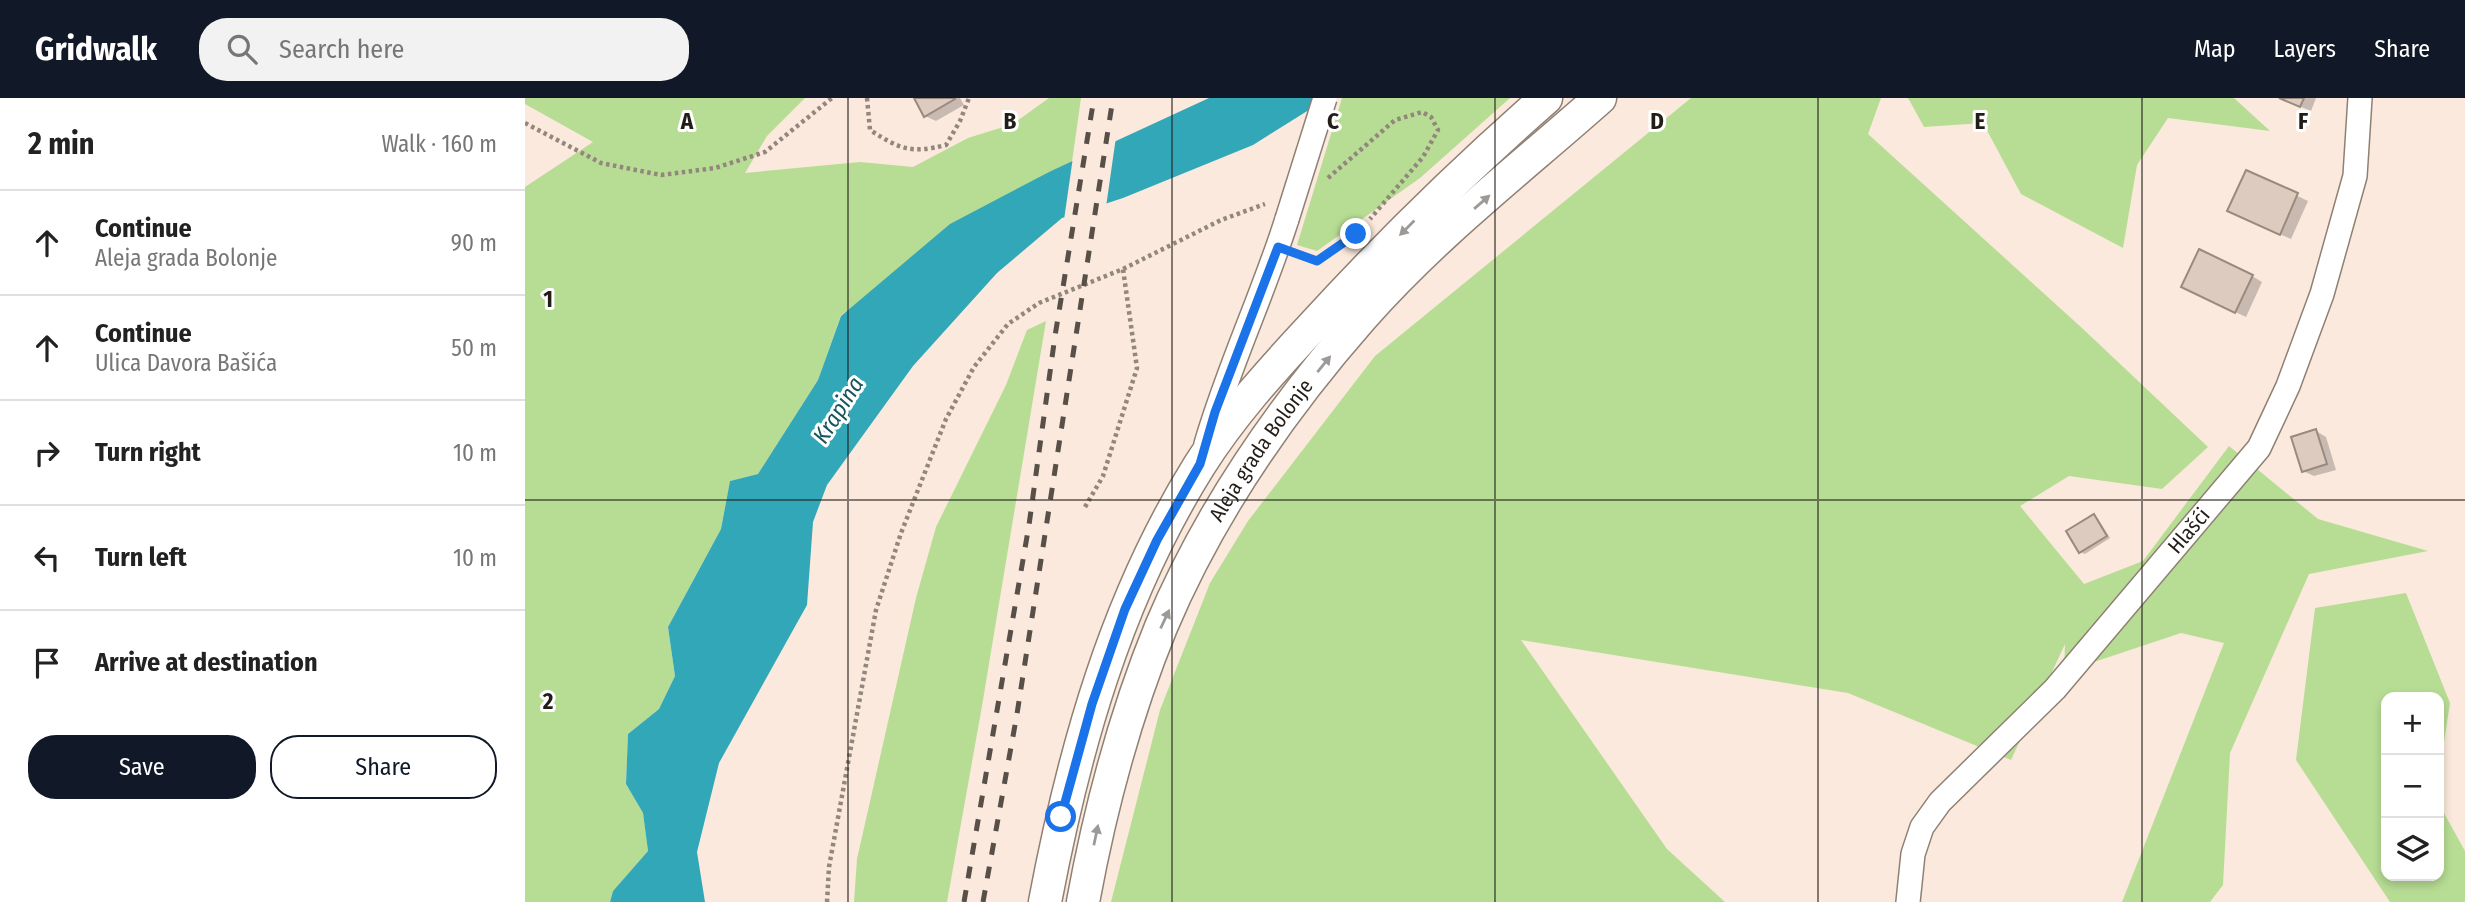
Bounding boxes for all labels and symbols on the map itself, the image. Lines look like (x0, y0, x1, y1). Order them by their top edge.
text: A (680, 107, 694, 135)
text: B (1004, 107, 1017, 135)
text: C (1327, 107, 1339, 135)
text: D (1650, 107, 1664, 135)
text: E (1975, 107, 1986, 135)
text: F (2298, 107, 2308, 135)
one-way arrow (1473, 194, 1490, 210)
route end (1340, 218, 1371, 249)
one-way arrow (1398, 220, 1415, 237)
text: 1 (543, 285, 553, 313)
one-way arrow (1316, 355, 1331, 373)
water label: Krapina (807, 371, 869, 449)
street label: Aleja grada Bolonje (1203, 374, 1319, 526)
street label: Hlašći (2162, 503, 2215, 559)
one-way arrow (1159, 609, 1171, 629)
text: 2 (542, 687, 554, 715)
route start (1045, 801, 1076, 832)
one-way arrow (1090, 824, 1101, 846)

